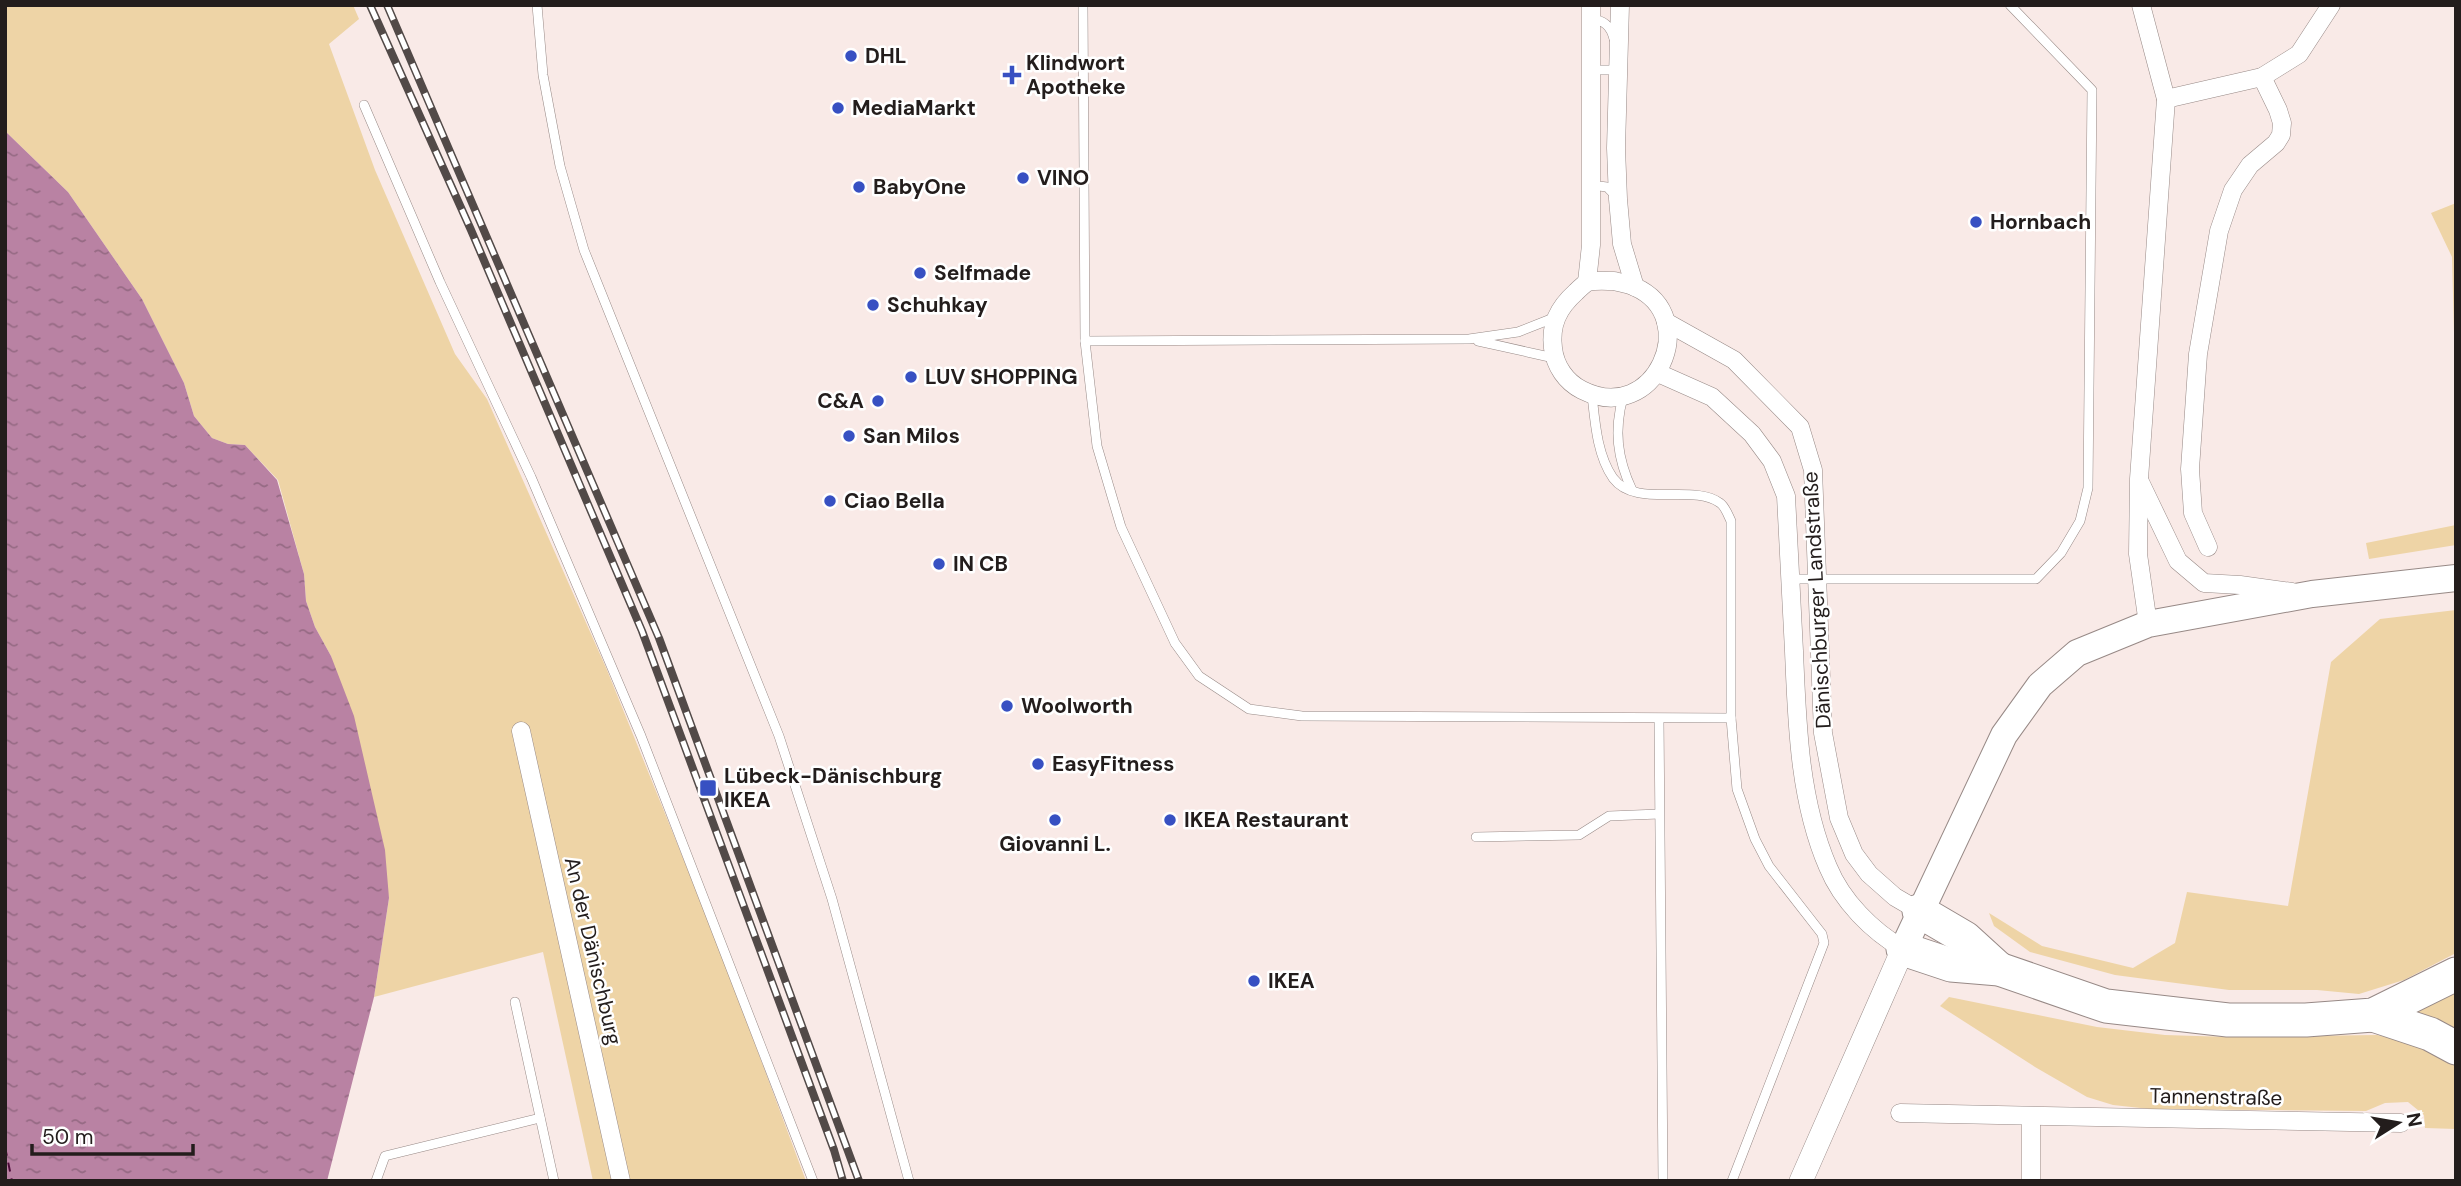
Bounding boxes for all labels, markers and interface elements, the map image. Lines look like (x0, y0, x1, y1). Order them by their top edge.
place label: DHL (865, 42, 907, 70)
marker: DHL (843, 48, 859, 64)
place label: Klindwort Apotheke (1026, 49, 1126, 101)
marker: Klindwort Apotheke (1004, 67, 1020, 83)
place label: MediaMarkt (852, 94, 976, 122)
marker: MediaMarkt (830, 100, 846, 116)
place label: VINO (1037, 164, 1089, 192)
marker: VINO (1015, 170, 1031, 186)
place label: BabyOne (873, 173, 966, 201)
marker: BabyOne (851, 179, 867, 195)
place label: Hornbach (1990, 208, 2091, 236)
marker: Hornbach (1968, 214, 1984, 230)
place label: Selfmade (934, 259, 1031, 287)
marker: Selfmade (912, 265, 928, 281)
place label: Schuhkay (887, 291, 988, 319)
marker: Schuhkay (865, 297, 881, 313)
place label: LUV SHOPPING (925, 363, 1078, 391)
marker: LUV SHOPPING (903, 369, 919, 385)
place label: C&A (817, 387, 864, 415)
marker: C&A (870, 393, 886, 409)
place label: San Milos (863, 422, 960, 450)
marker: San Milos (841, 428, 857, 444)
street label: Dänischburger Landstraße (1796, 471, 1838, 729)
place label: Ciao Bella (844, 487, 945, 515)
marker: Ciao Bella (822, 493, 838, 509)
place label: IN CB (953, 550, 1008, 578)
marker: IN CB (931, 556, 947, 572)
place label: Woolworth (1021, 692, 1133, 720)
marker: Woolworth (999, 698, 1015, 714)
place label: EasyFitness (1052, 750, 1174, 778)
marker: EasyFitness (1030, 756, 1046, 772)
place label: Lübeck-Dänischburg IKEA (724, 762, 942, 814)
marker: Lübeck-Dänischburg IKEA (698, 778, 718, 798)
place label: IKEA Restaurant (1184, 806, 1349, 834)
marker: Giovanni L. (1047, 812, 1063, 828)
marker: IKEA Restaurant (1162, 812, 1178, 828)
place label: Giovanni L. (999, 830, 1111, 858)
street label: An der Dänischburg (558, 854, 628, 1048)
place label: IKEA (1268, 967, 1315, 995)
marker: IKEA (1246, 973, 1262, 989)
street label: Tannenstraße (2149, 1082, 2283, 1112)
north arrow (2363, 1088, 2433, 1158)
text: N (2401, 1111, 2428, 1129)
scale bar (32, 1112, 192, 1156)
text: 50 m (42, 1123, 93, 1151)

